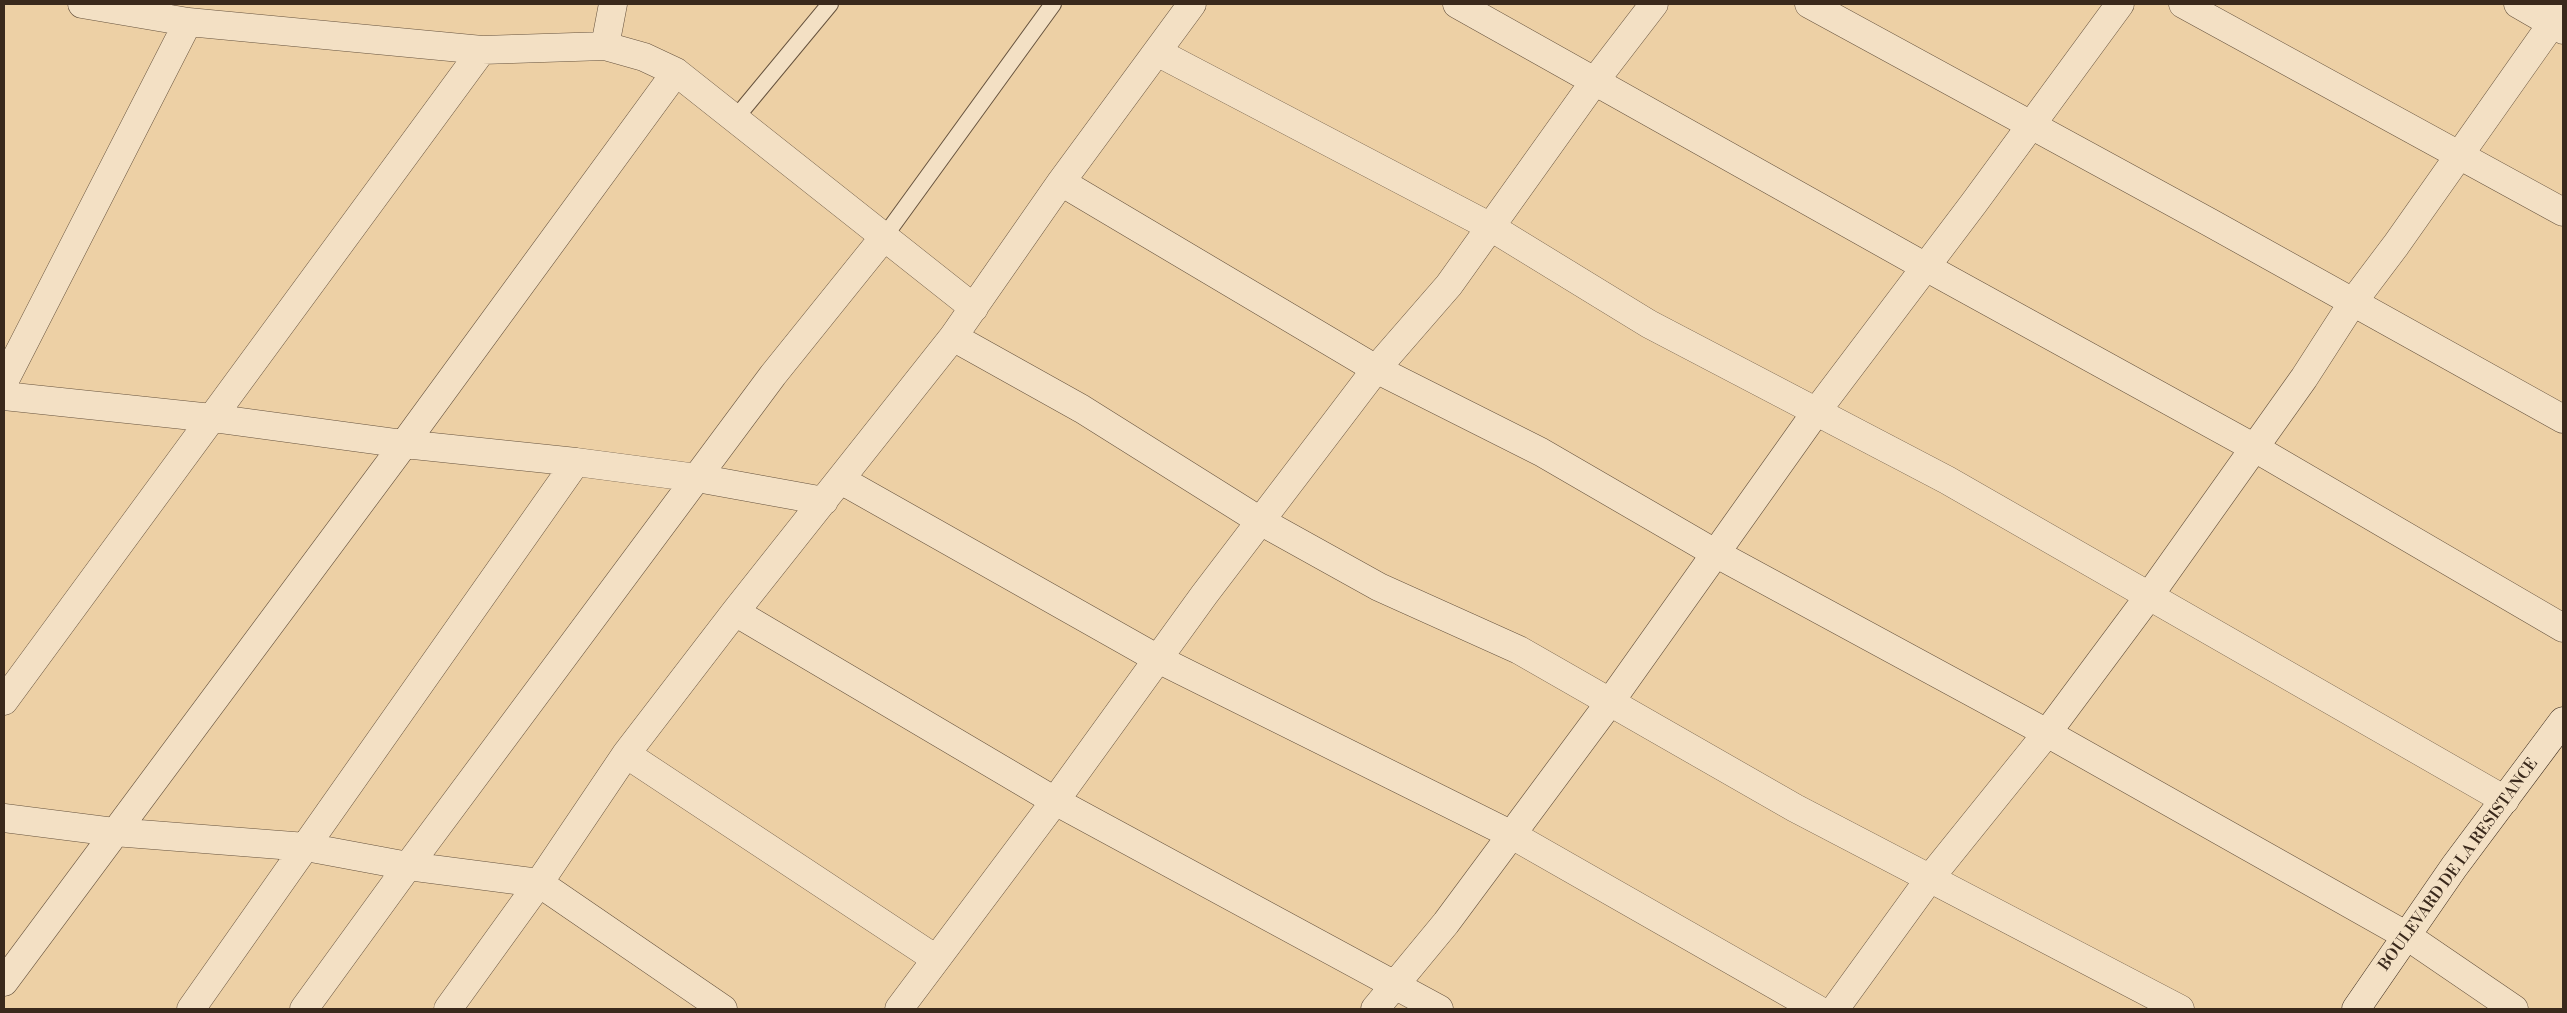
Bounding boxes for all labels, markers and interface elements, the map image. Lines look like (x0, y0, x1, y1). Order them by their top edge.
street label: BOULEVARD DE LA RESISTANCE (2375, 755, 2543, 975)

